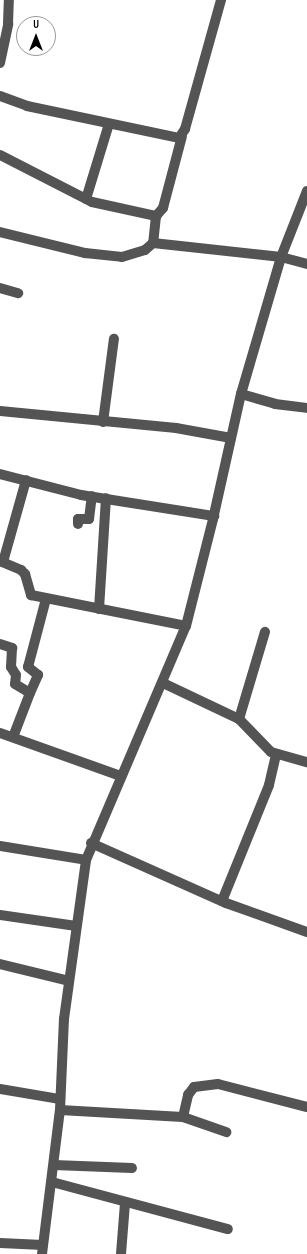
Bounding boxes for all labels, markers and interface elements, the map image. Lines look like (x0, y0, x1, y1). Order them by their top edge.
north arrow (16, 16, 56, 56)
text: U (33, 18, 39, 31)

